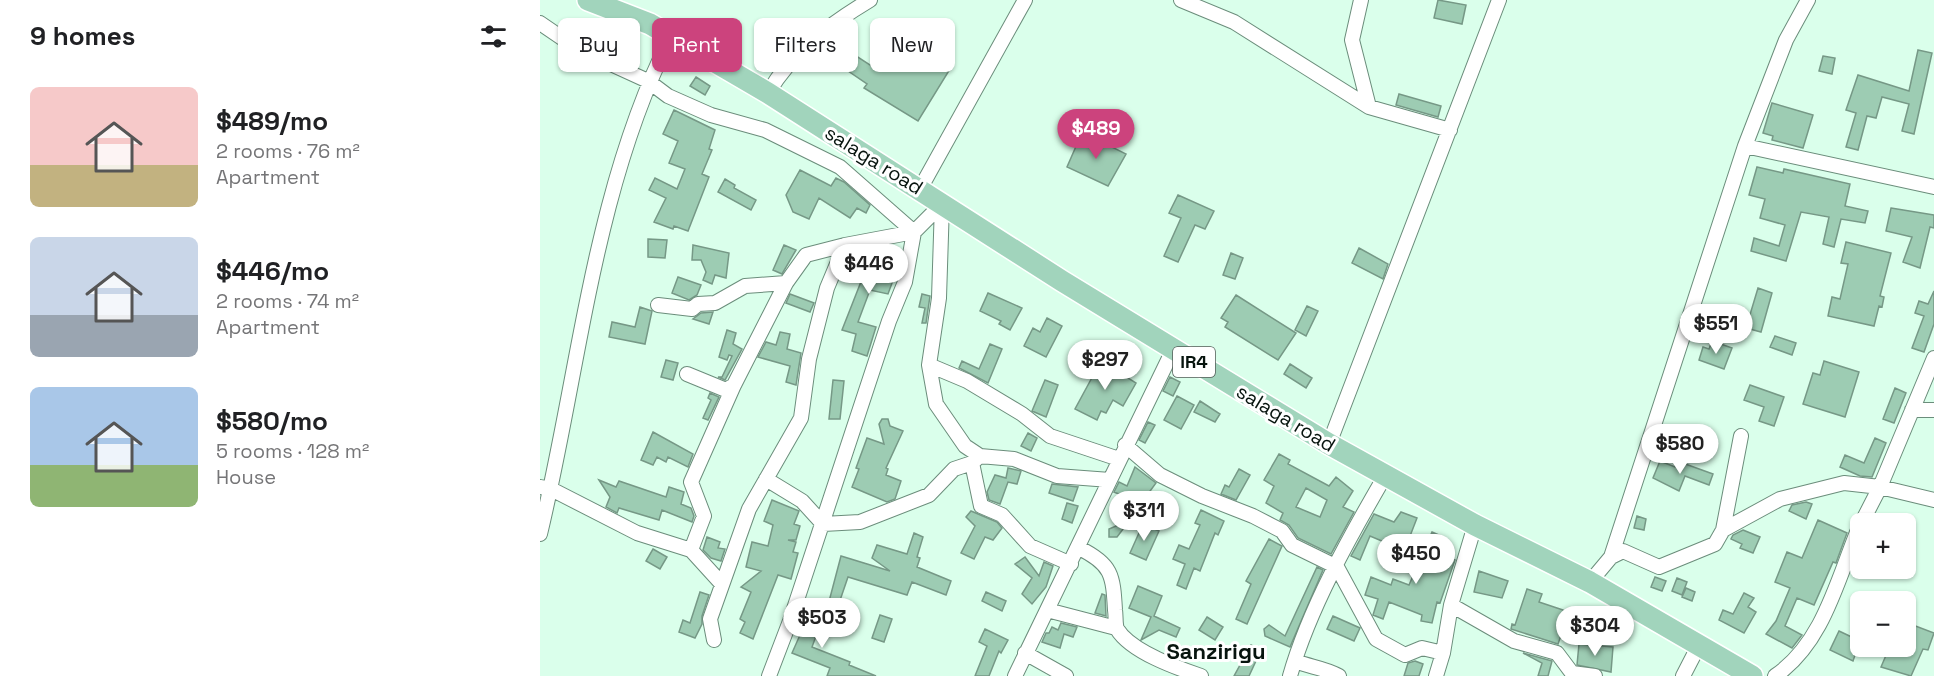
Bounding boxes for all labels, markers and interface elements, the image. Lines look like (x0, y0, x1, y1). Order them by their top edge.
chip: Buy (558, 18, 640, 72)
chip: Rent (652, 18, 742, 72)
chip: Filters (754, 18, 858, 72)
chip: New (870, 18, 955, 72)
text: 9 homes (30, 19, 135, 53)
icon: filters (477, 20, 510, 53)
text: $489/mo (216, 104, 328, 138)
pin: $489 (1060, 109, 1132, 160)
icon: home (78, 111, 150, 183)
text: $489 (1071, 115, 1121, 141)
street label: salaga road (820, 120, 928, 200)
text: 2 rooms · 76 m² (216, 138, 360, 164)
text: Apartment (216, 164, 320, 190)
pin: $446 (833, 244, 905, 295)
text: $446 (844, 250, 894, 276)
text: $446/mo (216, 254, 329, 288)
icon: home (78, 261, 150, 333)
text: 2 rooms · 74 m² (216, 288, 359, 314)
pin: $551 (1680, 304, 1752, 355)
text: $551 (1694, 310, 1738, 336)
text: Apartment (216, 314, 320, 340)
pin: $297 (1069, 340, 1141, 391)
text: $297 (1082, 346, 1128, 372)
road number: IR4 (1173, 347, 1215, 377)
street label: salaga road (1232, 378, 1340, 458)
text: $580/mo (216, 404, 328, 438)
icon: home (78, 411, 150, 483)
pin: $580 (1644, 424, 1716, 475)
text: $580 (1655, 430, 1705, 456)
text: 5 rooms · 128 m² (216, 438, 369, 464)
text: House (216, 464, 276, 490)
pin: $311 (1108, 491, 1180, 542)
text: $311 (1123, 497, 1165, 523)
map controls (1850, 513, 1916, 657)
button: + (1850, 513, 1916, 579)
pin: $450 (1380, 534, 1452, 585)
text: $450 (1391, 540, 1441, 566)
button: − (1850, 591, 1916, 657)
pin: $503 (786, 598, 858, 649)
text: $503 (797, 604, 847, 630)
pin: $304 (1559, 606, 1631, 657)
text: $304 (1570, 612, 1620, 638)
district label: Sanzirigu (1166, 637, 1266, 665)

